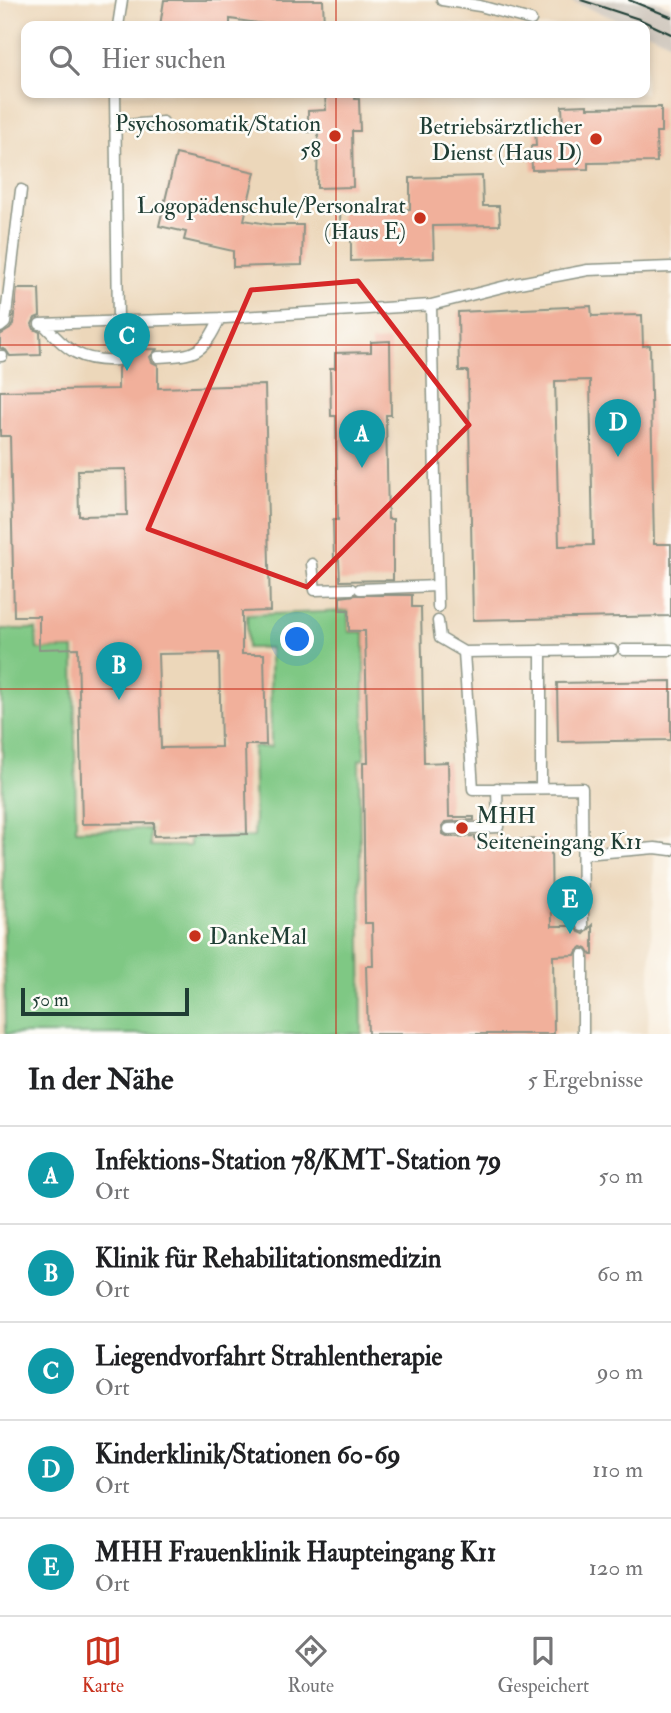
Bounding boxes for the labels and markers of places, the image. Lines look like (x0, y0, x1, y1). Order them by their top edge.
place label: Psychosomatik/Station 58 (115, 109, 321, 164)
place label: Betriebsärztlicher Dienst (Haus D) (418, 112, 582, 167)
marker: Psychosomatik/Station 58 (327, 128, 343, 144)
marker: Betriebsärztlicher Dienst (Haus D) (588, 131, 604, 147)
place label: Logopädenschule/Personalrat (Haus E) (137, 191, 406, 246)
marker: Logopädenschule/Personalrat (Haus E) (412, 210, 428, 226)
pin: C (104, 313, 150, 371)
pin: D (595, 399, 641, 457)
pin: A (339, 410, 385, 468)
pin: B (96, 642, 142, 700)
place label: MHH Seiteneingang K11 (476, 801, 642, 856)
marker: MHH Seiteneingang K11 (454, 820, 470, 836)
pin: E (547, 876, 593, 934)
place label: DankeMal (209, 922, 307, 951)
marker: DankeMal (187, 928, 203, 944)

